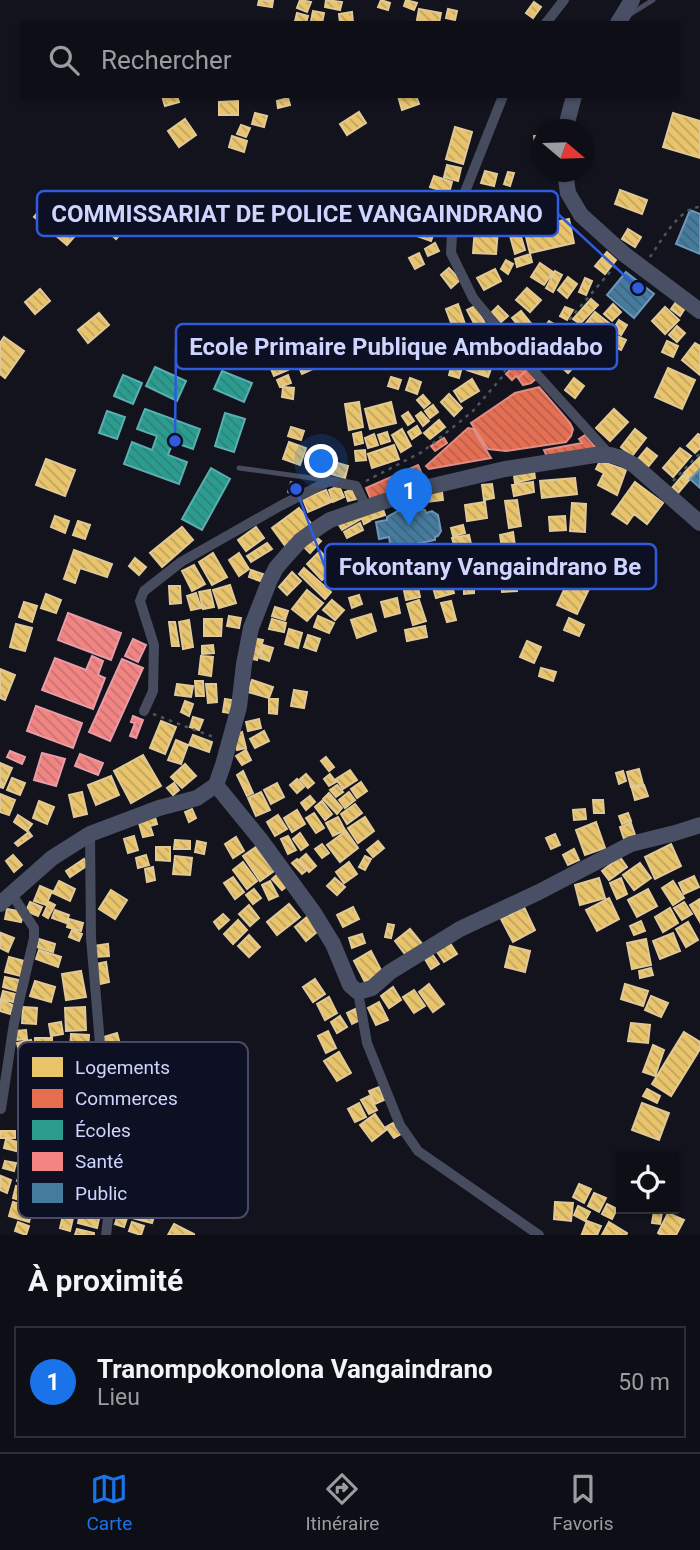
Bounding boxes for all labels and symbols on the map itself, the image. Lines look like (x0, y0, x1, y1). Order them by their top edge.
north arrow (532, 119, 595, 182)
callout: COMMISSARIAT DE POLICE VANGAINDRANO (37, 191, 558, 236)
text: COMMISSARIAT DE POLICE VANGAINDRANO (51, 200, 543, 228)
callout: Ecole Primaire Publique Ambodiadabo (176, 324, 617, 369)
text: Ecole Primaire Publique Ambodiadabo (189, 333, 603, 361)
your location (304, 444, 338, 478)
pin: 1 (386, 468, 432, 526)
callout: Fokontany Vangaindrano Be (325, 544, 656, 589)
text: Fokontany Vangaindrano Be (339, 553, 641, 581)
legend (18, 1042, 248, 1218)
text: Logements (75, 1056, 170, 1079)
text: Commerces (75, 1087, 178, 1110)
text: Écoles (75, 1119, 131, 1142)
text: Santé (75, 1150, 123, 1173)
text: Public (75, 1182, 127, 1205)

